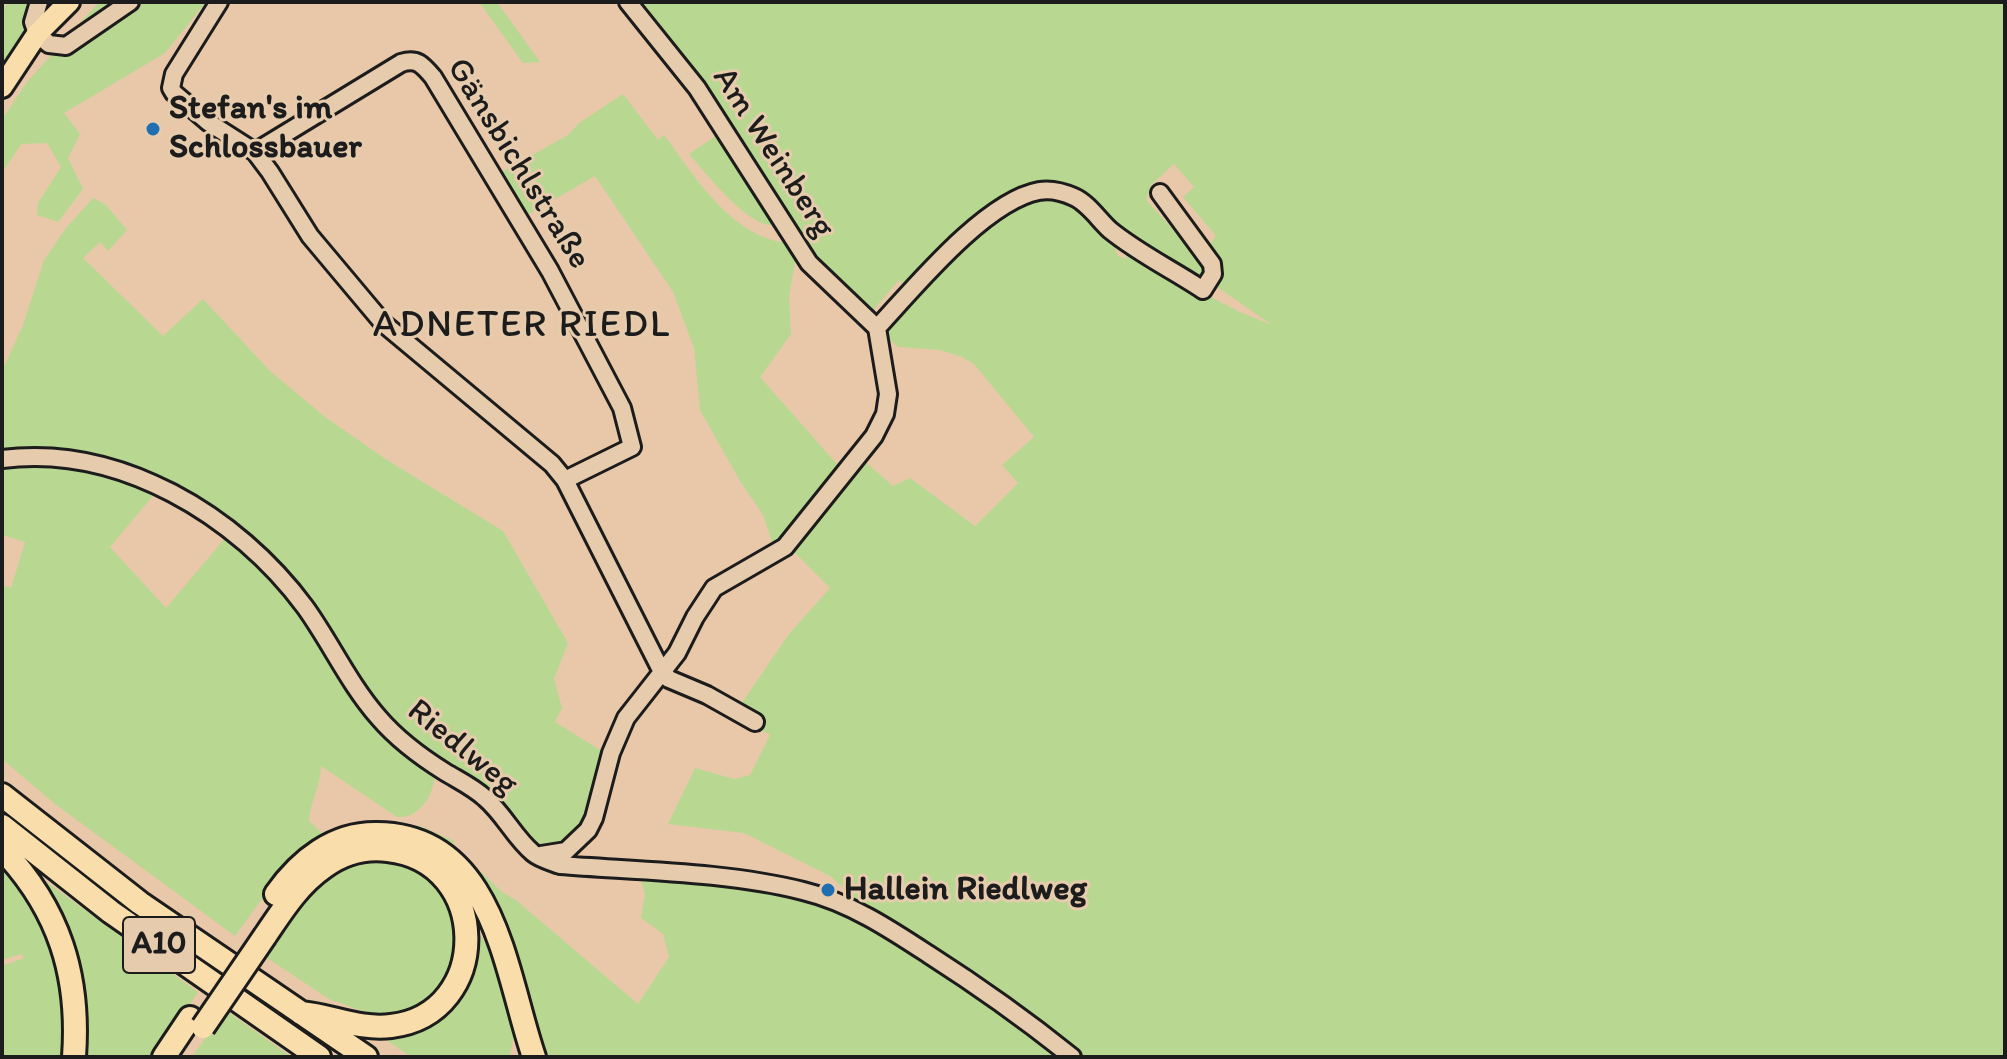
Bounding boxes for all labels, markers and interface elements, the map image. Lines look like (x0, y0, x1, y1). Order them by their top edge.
street label: Gänsbichlstraße (437, 51, 599, 277)
street label: Am Weinberg (703, 60, 843, 246)
place label: Stefan's im Schlossbauer (169, 89, 362, 168)
marker: Stefan's im Schlossbauer (144, 120, 162, 138)
district label: ADNETER RIEDL (373, 303, 671, 349)
street label: Riedlweg (398, 691, 526, 805)
place label: Hallein Riedlweg (844, 870, 1087, 910)
marker: Hallein Riedlweg (819, 881, 837, 899)
road number: A10 (123, 917, 195, 973)

